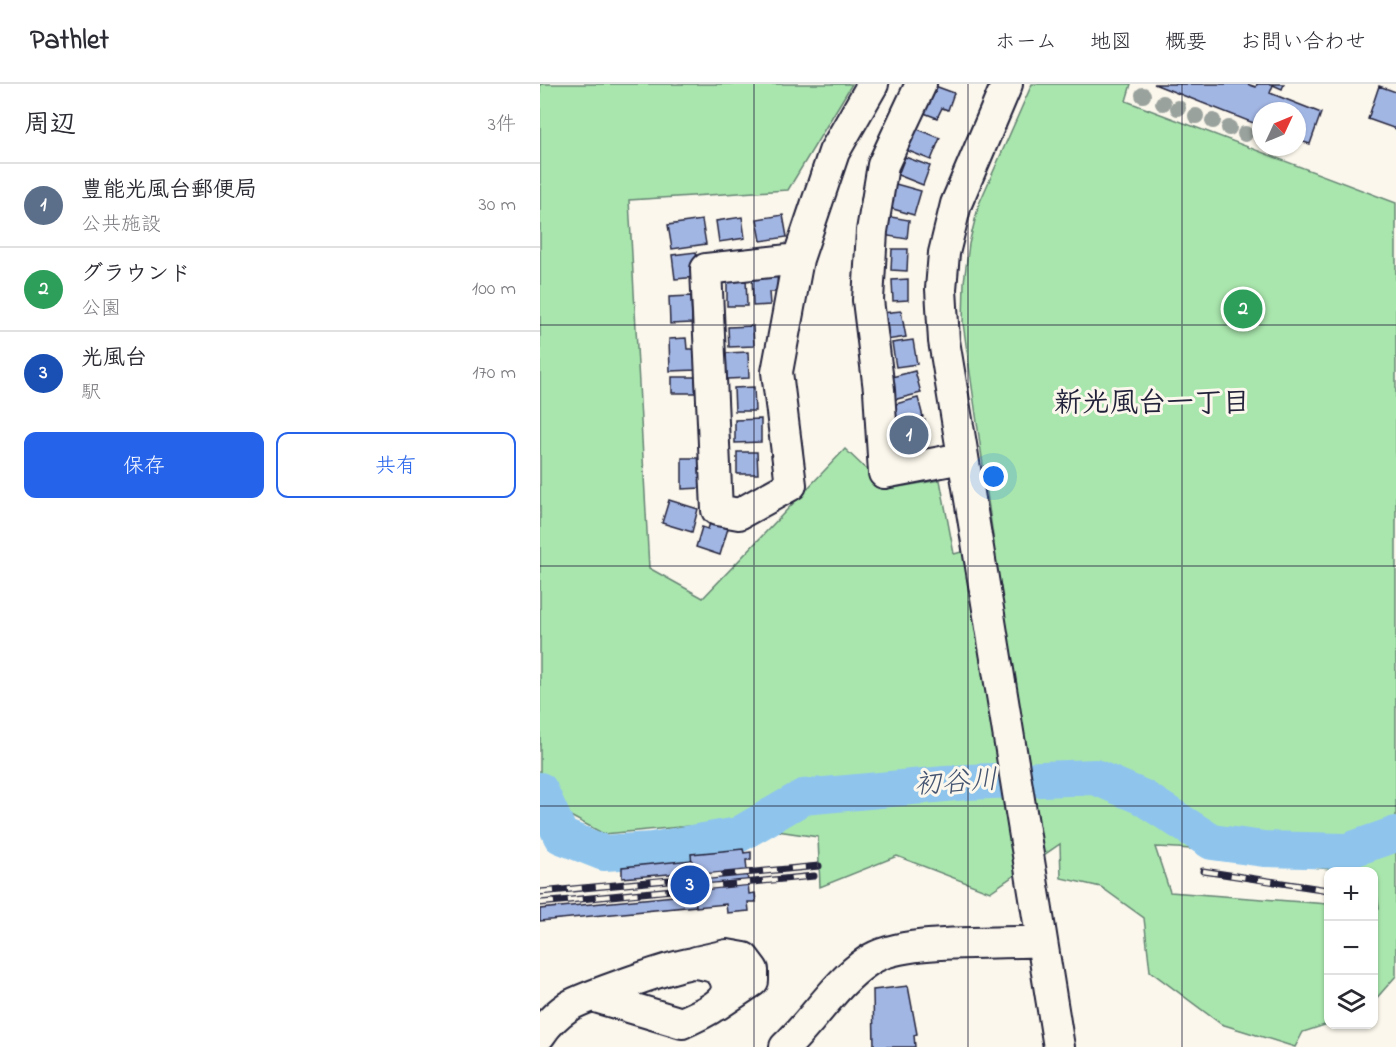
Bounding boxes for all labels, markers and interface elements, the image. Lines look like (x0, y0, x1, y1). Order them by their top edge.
text: Pathlet (30, 21, 109, 62)
text: ホーム (995, 28, 1057, 58)
text: 地図 (1090, 28, 1132, 58)
text: 概要 (1165, 28, 1207, 58)
text: お問い合わせ (1240, 28, 1366, 58)
north arrow (1252, 102, 1306, 156)
text: 周辺 (24, 107, 76, 145)
text: 3件 (488, 111, 516, 140)
text: 豊能光風台郵便局 (81, 175, 257, 207)
text: 1 (40, 191, 47, 220)
text: 30 m (479, 191, 516, 220)
text: 公共施設 (81, 211, 161, 240)
text: グラウンド (81, 259, 191, 291)
text: 2 (39, 275, 48, 304)
text: 100 m (472, 275, 516, 304)
pin: 2 (1224, 286, 1262, 332)
text: 公園 (81, 295, 121, 324)
text: 光風台 (81, 343, 147, 375)
text: 3 (39, 359, 48, 388)
text: 170 m (472, 359, 516, 388)
text: 駅 (81, 379, 101, 408)
district label: 新光風台一丁目 (1054, 384, 1250, 425)
pin: 1 (890, 412, 928, 458)
button: 保存 (24, 432, 264, 498)
button: 共有 (276, 432, 516, 498)
your location (979, 462, 1008, 491)
water label: 初谷川 (913, 761, 999, 807)
pin: 3 (670, 862, 710, 908)
map controls (1324, 867, 1378, 1029)
button: + (1324, 867, 1378, 921)
button: − (1324, 921, 1378, 975)
button: layers (1324, 975, 1378, 1029)

